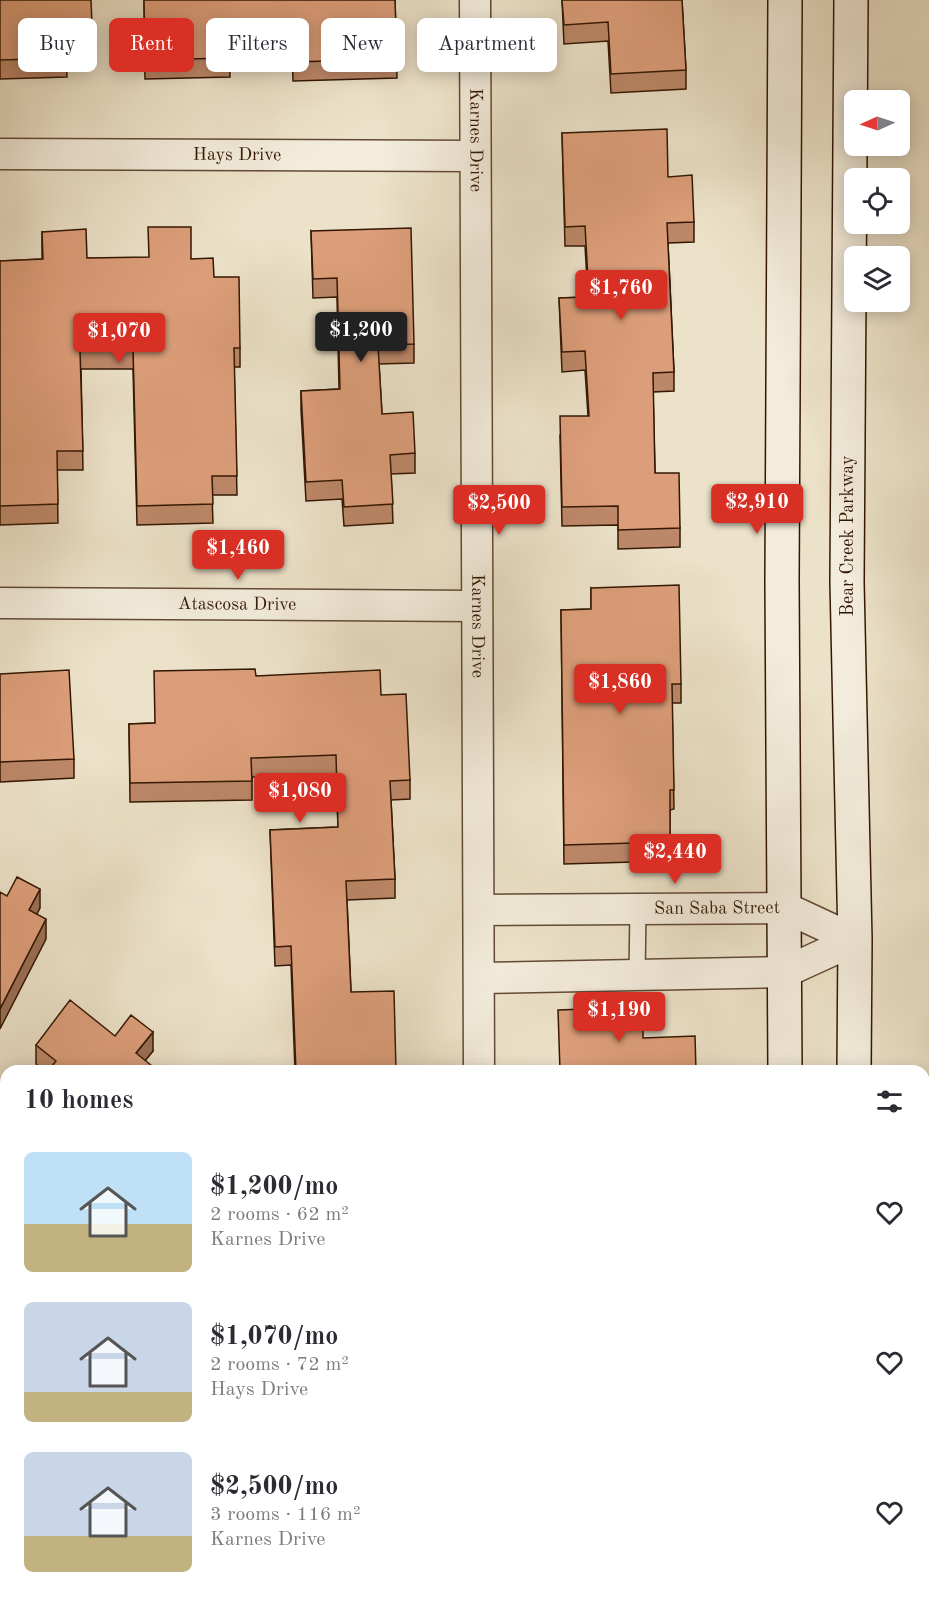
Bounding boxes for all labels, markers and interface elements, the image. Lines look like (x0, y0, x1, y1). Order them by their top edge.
chip: Buy (18, 18, 97, 72)
chip: Rent (109, 18, 194, 72)
chip: Filters (206, 18, 309, 72)
chip: New (321, 18, 405, 72)
chip: Apartment (417, 18, 557, 72)
street label: Karnes Drive (466, 88, 485, 192)
north arrow (844, 90, 910, 156)
map controls (844, 90, 910, 312)
street label: Hays Drive (193, 146, 281, 164)
button: locate (844, 168, 910, 234)
button: layers (844, 246, 910, 312)
pin: $1,760 (572, 270, 670, 321)
text: $1,760 (589, 279, 653, 299)
pin: $1,200 (312, 312, 410, 363)
pin: $1,070 (70, 313, 168, 364)
text: $1,200 (329, 321, 393, 341)
text: $1,070 (87, 322, 151, 342)
street label: Bear Creek Parkway (839, 455, 857, 617)
pin: $2,910 (708, 484, 806, 535)
pin: $2,500 (450, 485, 548, 536)
text: $2,910 (725, 493, 789, 513)
text: $2,500 (467, 494, 531, 514)
pin: $1,460 (189, 530, 287, 581)
text: $1,460 (206, 539, 270, 559)
street label: Karnes Drive (468, 574, 487, 678)
street label: Atascosa Drive (178, 595, 296, 614)
pin: $1,860 (571, 664, 669, 715)
text: $1,860 (588, 673, 652, 693)
pin: $1,080 (251, 773, 349, 824)
text: $1,080 (268, 782, 332, 802)
pin: $2,440 (626, 834, 724, 885)
text: $2,440 (643, 843, 707, 863)
street label: San Saba Street (654, 899, 780, 918)
pin: $1,190 (570, 992, 668, 1043)
text: $1,190 (587, 1001, 651, 1021)
icon: filters (873, 1085, 906, 1118)
text: 10 homes (24, 1088, 133, 1114)
text: $1,200/mo (210, 1174, 338, 1200)
icon: home (72, 1176, 144, 1248)
icon: heart (873, 1196, 906, 1229)
text: 2 rooms · 62 m² (210, 1205, 349, 1225)
text: Karnes Drive (210, 1230, 326, 1250)
text: $1,070/mo (210, 1324, 338, 1350)
icon: home (72, 1326, 144, 1398)
icon: heart (873, 1346, 906, 1379)
text: 2 rooms · 72 m² (210, 1355, 349, 1375)
text: Hays Drive (210, 1380, 308, 1400)
text: $2,500/mo (210, 1474, 338, 1500)
icon: home (72, 1476, 144, 1548)
icon: heart (873, 1496, 906, 1529)
text: 3 rooms · 116 m² (210, 1505, 360, 1525)
text: Karnes Drive (210, 1530, 326, 1550)

